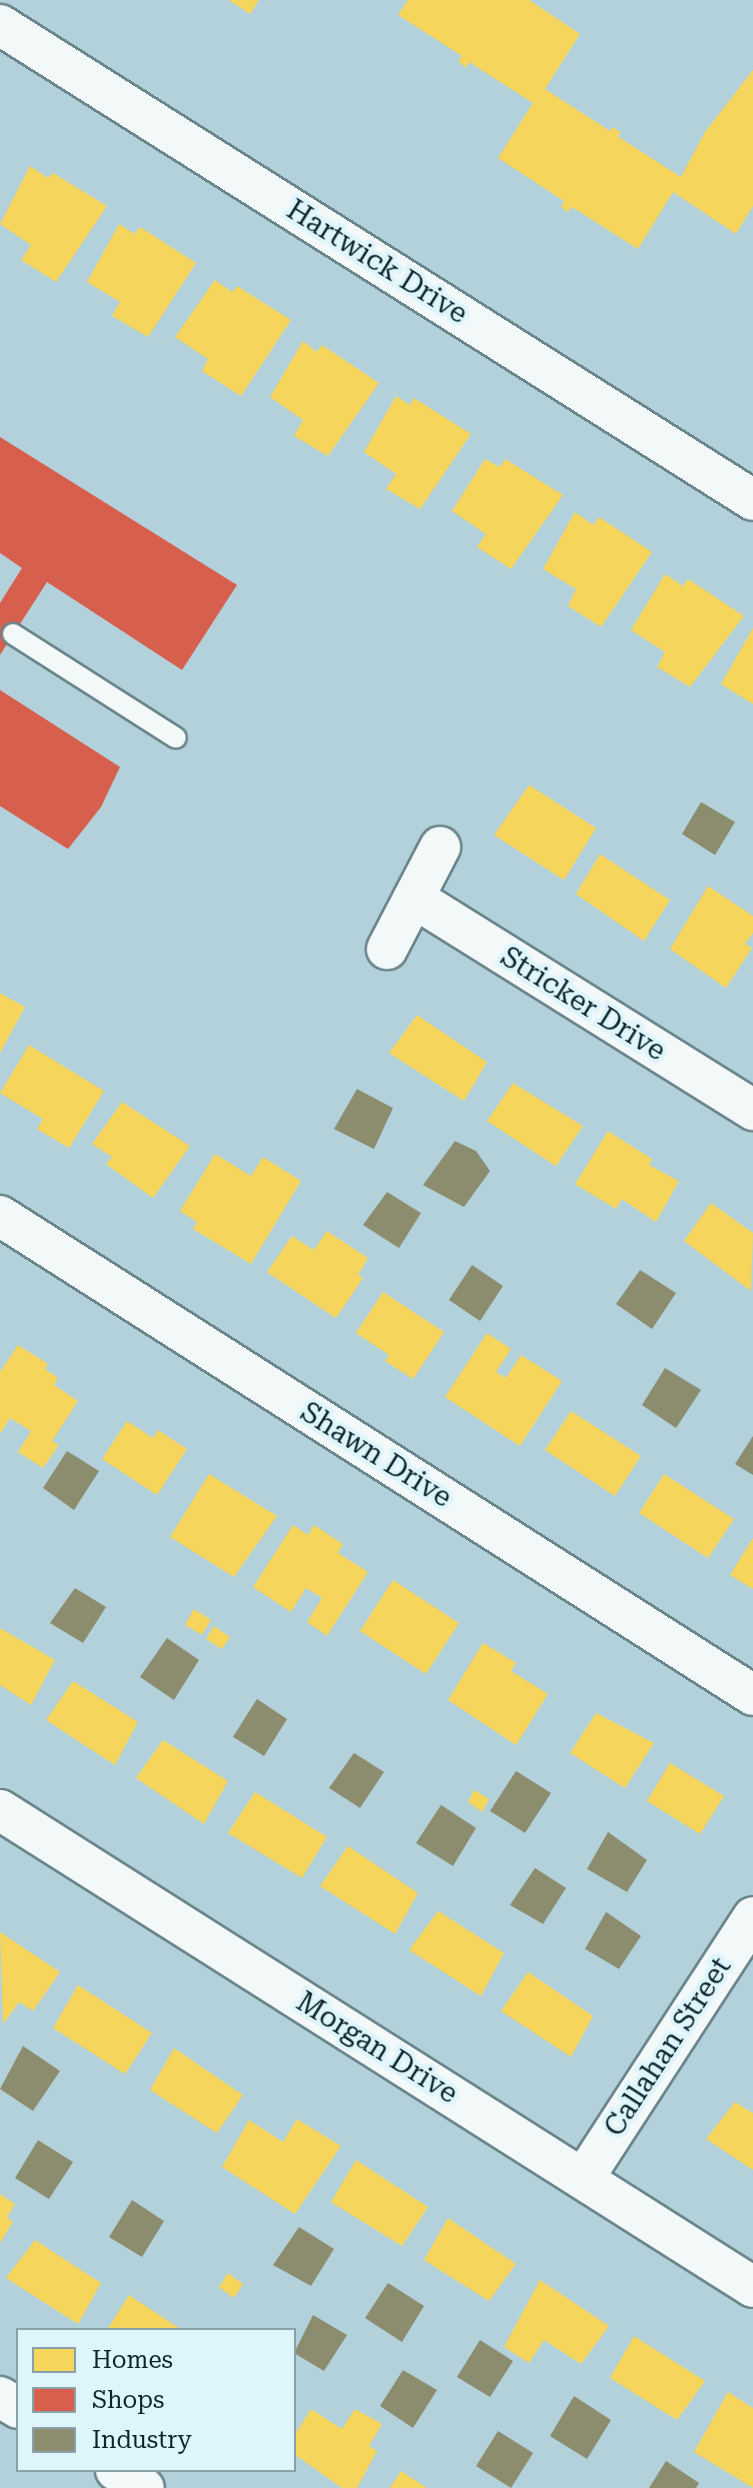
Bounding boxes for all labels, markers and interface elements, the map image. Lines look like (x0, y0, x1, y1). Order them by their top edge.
street label: Hartwick Drive (281, 193, 473, 331)
street label: Stricker Drive (494, 940, 672, 1068)
street label: Shawn Drive (294, 1395, 458, 1515)
street label: Callahan Street (598, 1951, 738, 2143)
street label: Morgan Drive (290, 1985, 464, 2111)
legend (16, 2328, 296, 2472)
text: Homes (92, 2346, 173, 2374)
text: Shops (92, 2386, 164, 2414)
text: Industry (92, 2426, 192, 2454)

